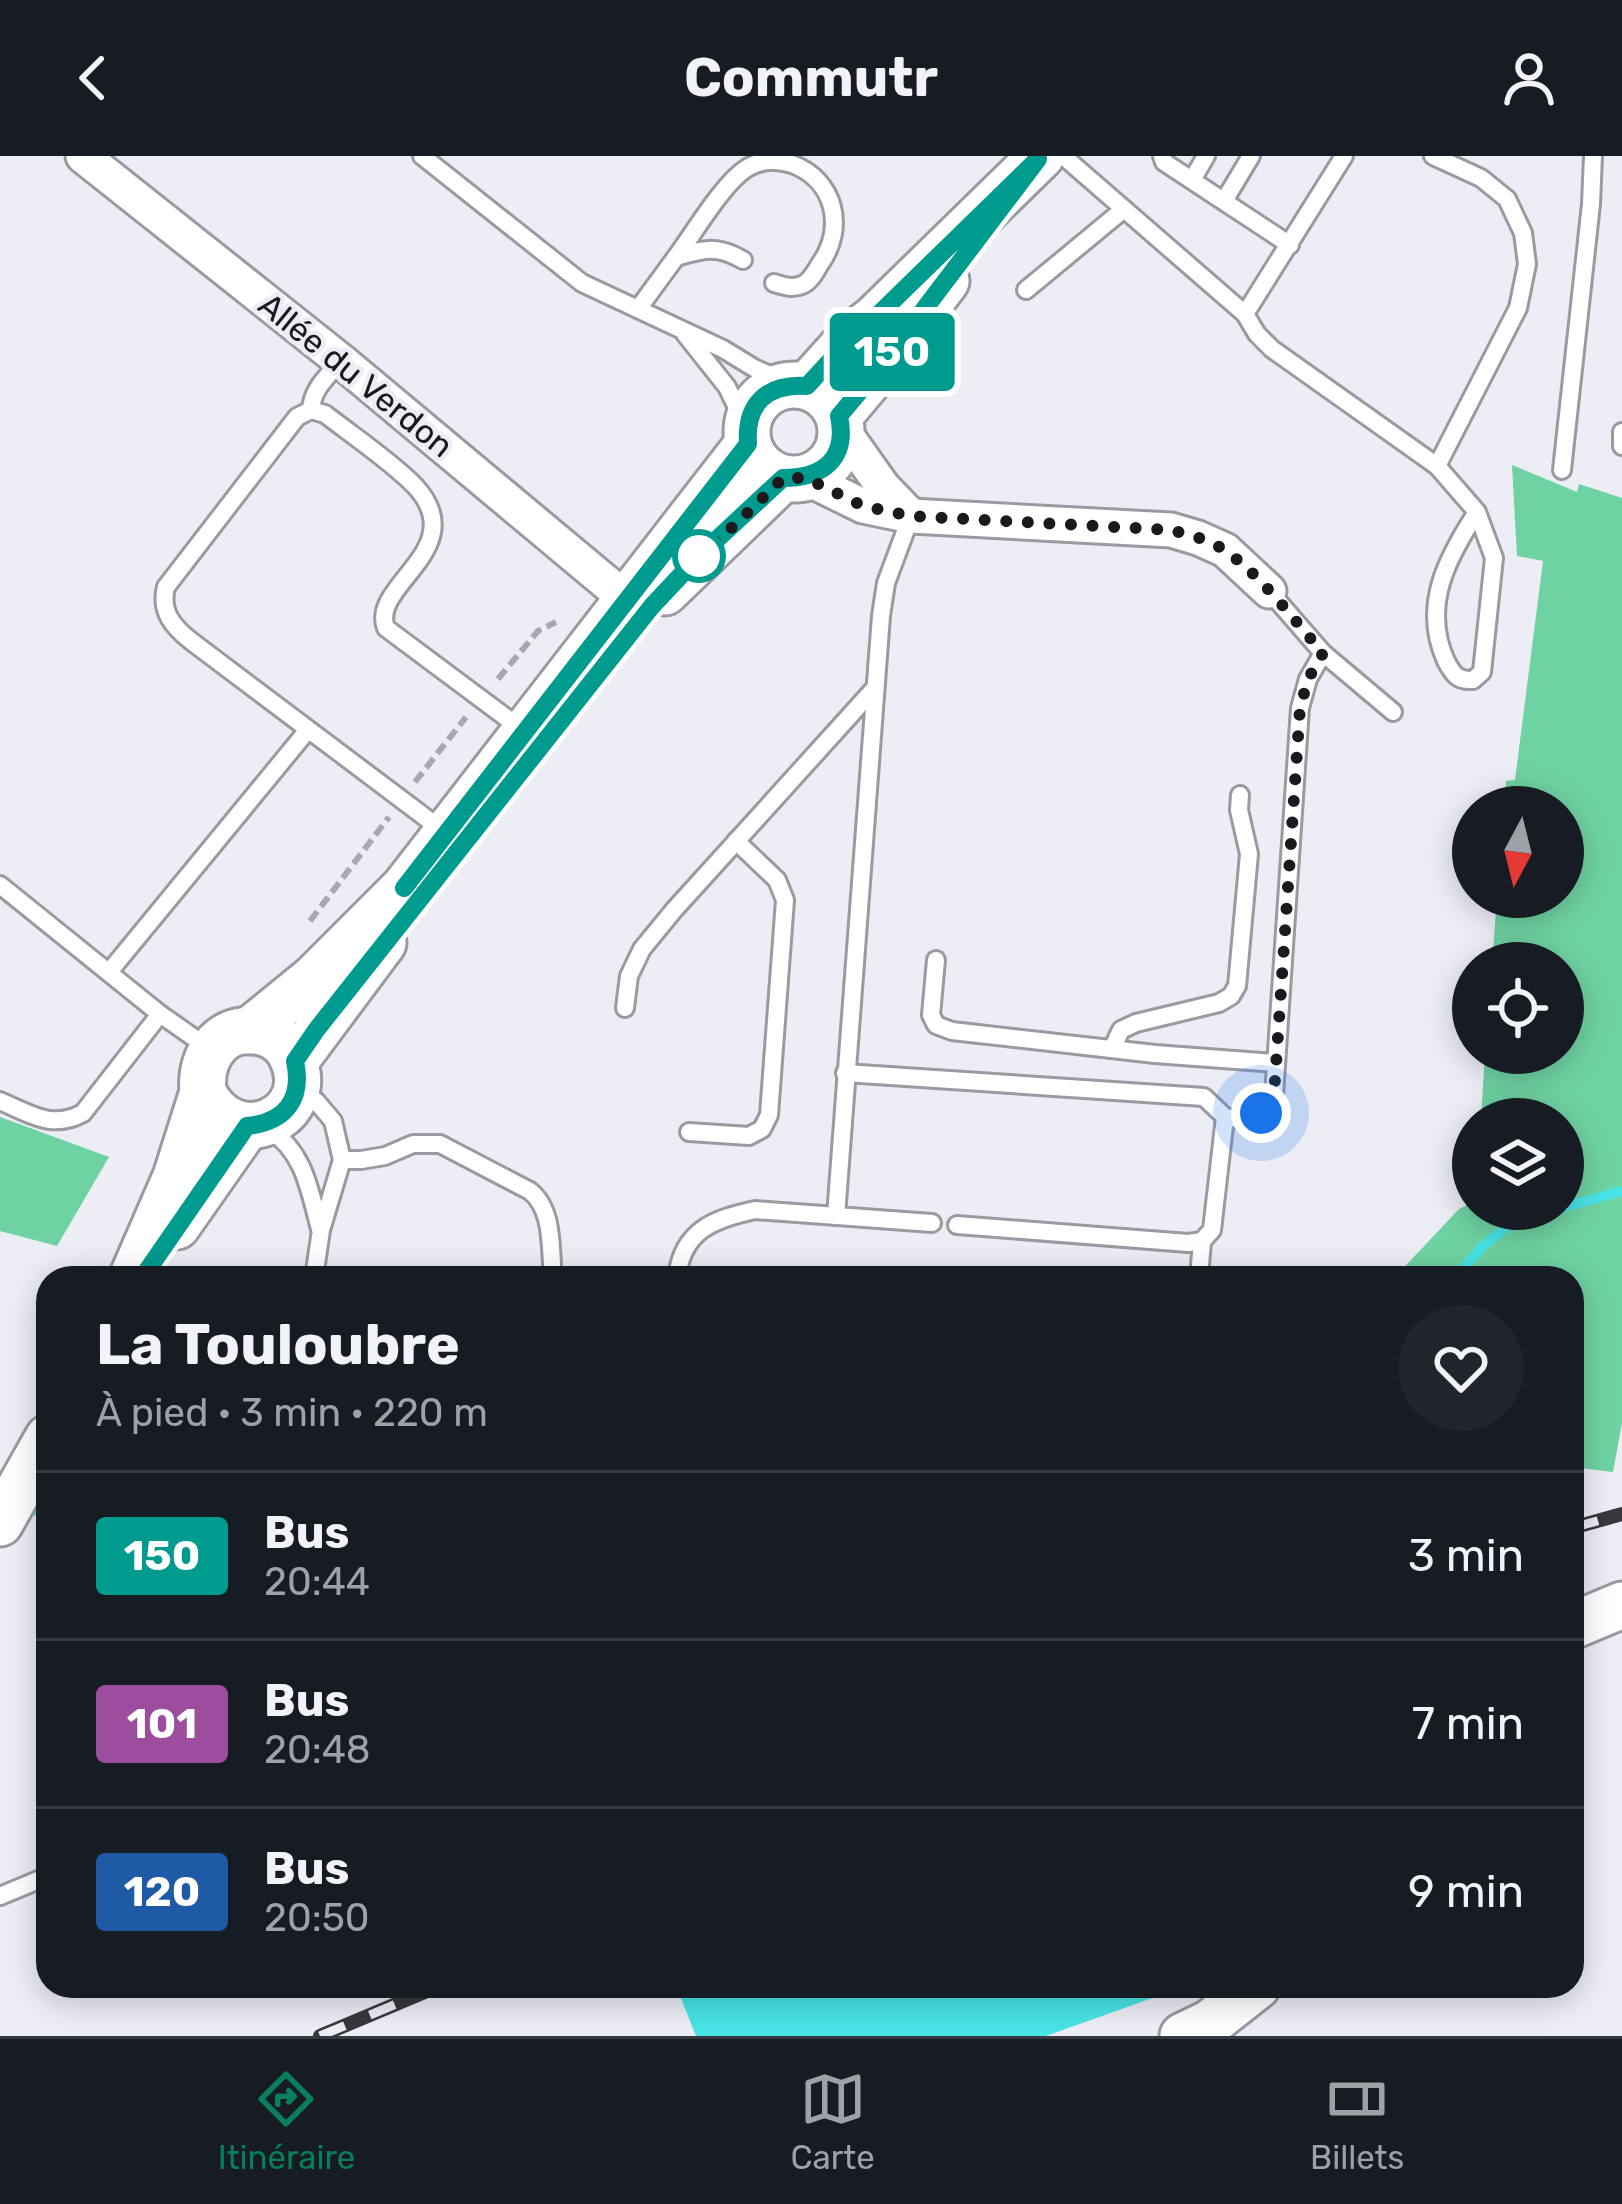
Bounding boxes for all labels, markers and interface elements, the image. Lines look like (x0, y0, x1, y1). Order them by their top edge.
icon: back (60, 45, 126, 111)
icon: person (1496, 45, 1562, 111)
text: Commutr (684, 46, 938, 110)
street label: Allée du Verdon (251, 285, 461, 465)
line badge: 150 (823, 313, 961, 391)
text: 150 (854, 327, 930, 377)
unlabelled marker (674, 531, 724, 581)
north arrow (1452, 786, 1584, 918)
map controls (1452, 786, 1584, 1230)
button: locate (1452, 942, 1584, 1074)
your location (1231, 1083, 1291, 1143)
button: layers (1452, 1098, 1584, 1230)
button: heart (1398, 1305, 1524, 1431)
text: La Touloubre (96, 1311, 460, 1378)
text: À pied · 3 min · 220 m (96, 1390, 488, 1436)
text: Bus (264, 1506, 349, 1559)
text: 3 min (1408, 1529, 1524, 1582)
text: 150 (124, 1531, 200, 1581)
text: 20:44 (264, 1559, 370, 1605)
text: Bus (264, 1674, 349, 1727)
text: 7 min (1412, 1697, 1524, 1750)
text: 101 (127, 1699, 197, 1749)
text: 20:48 (264, 1727, 371, 1773)
text: Bus (264, 1842, 349, 1895)
text: 9 min (1408, 1865, 1524, 1918)
text: 120 (124, 1867, 200, 1917)
text: 20:50 (264, 1895, 370, 1941)
tab: Itinéraire (218, 2066, 355, 2177)
tab: Carte (791, 2066, 875, 2177)
tab: Billets (1310, 2066, 1404, 2177)

